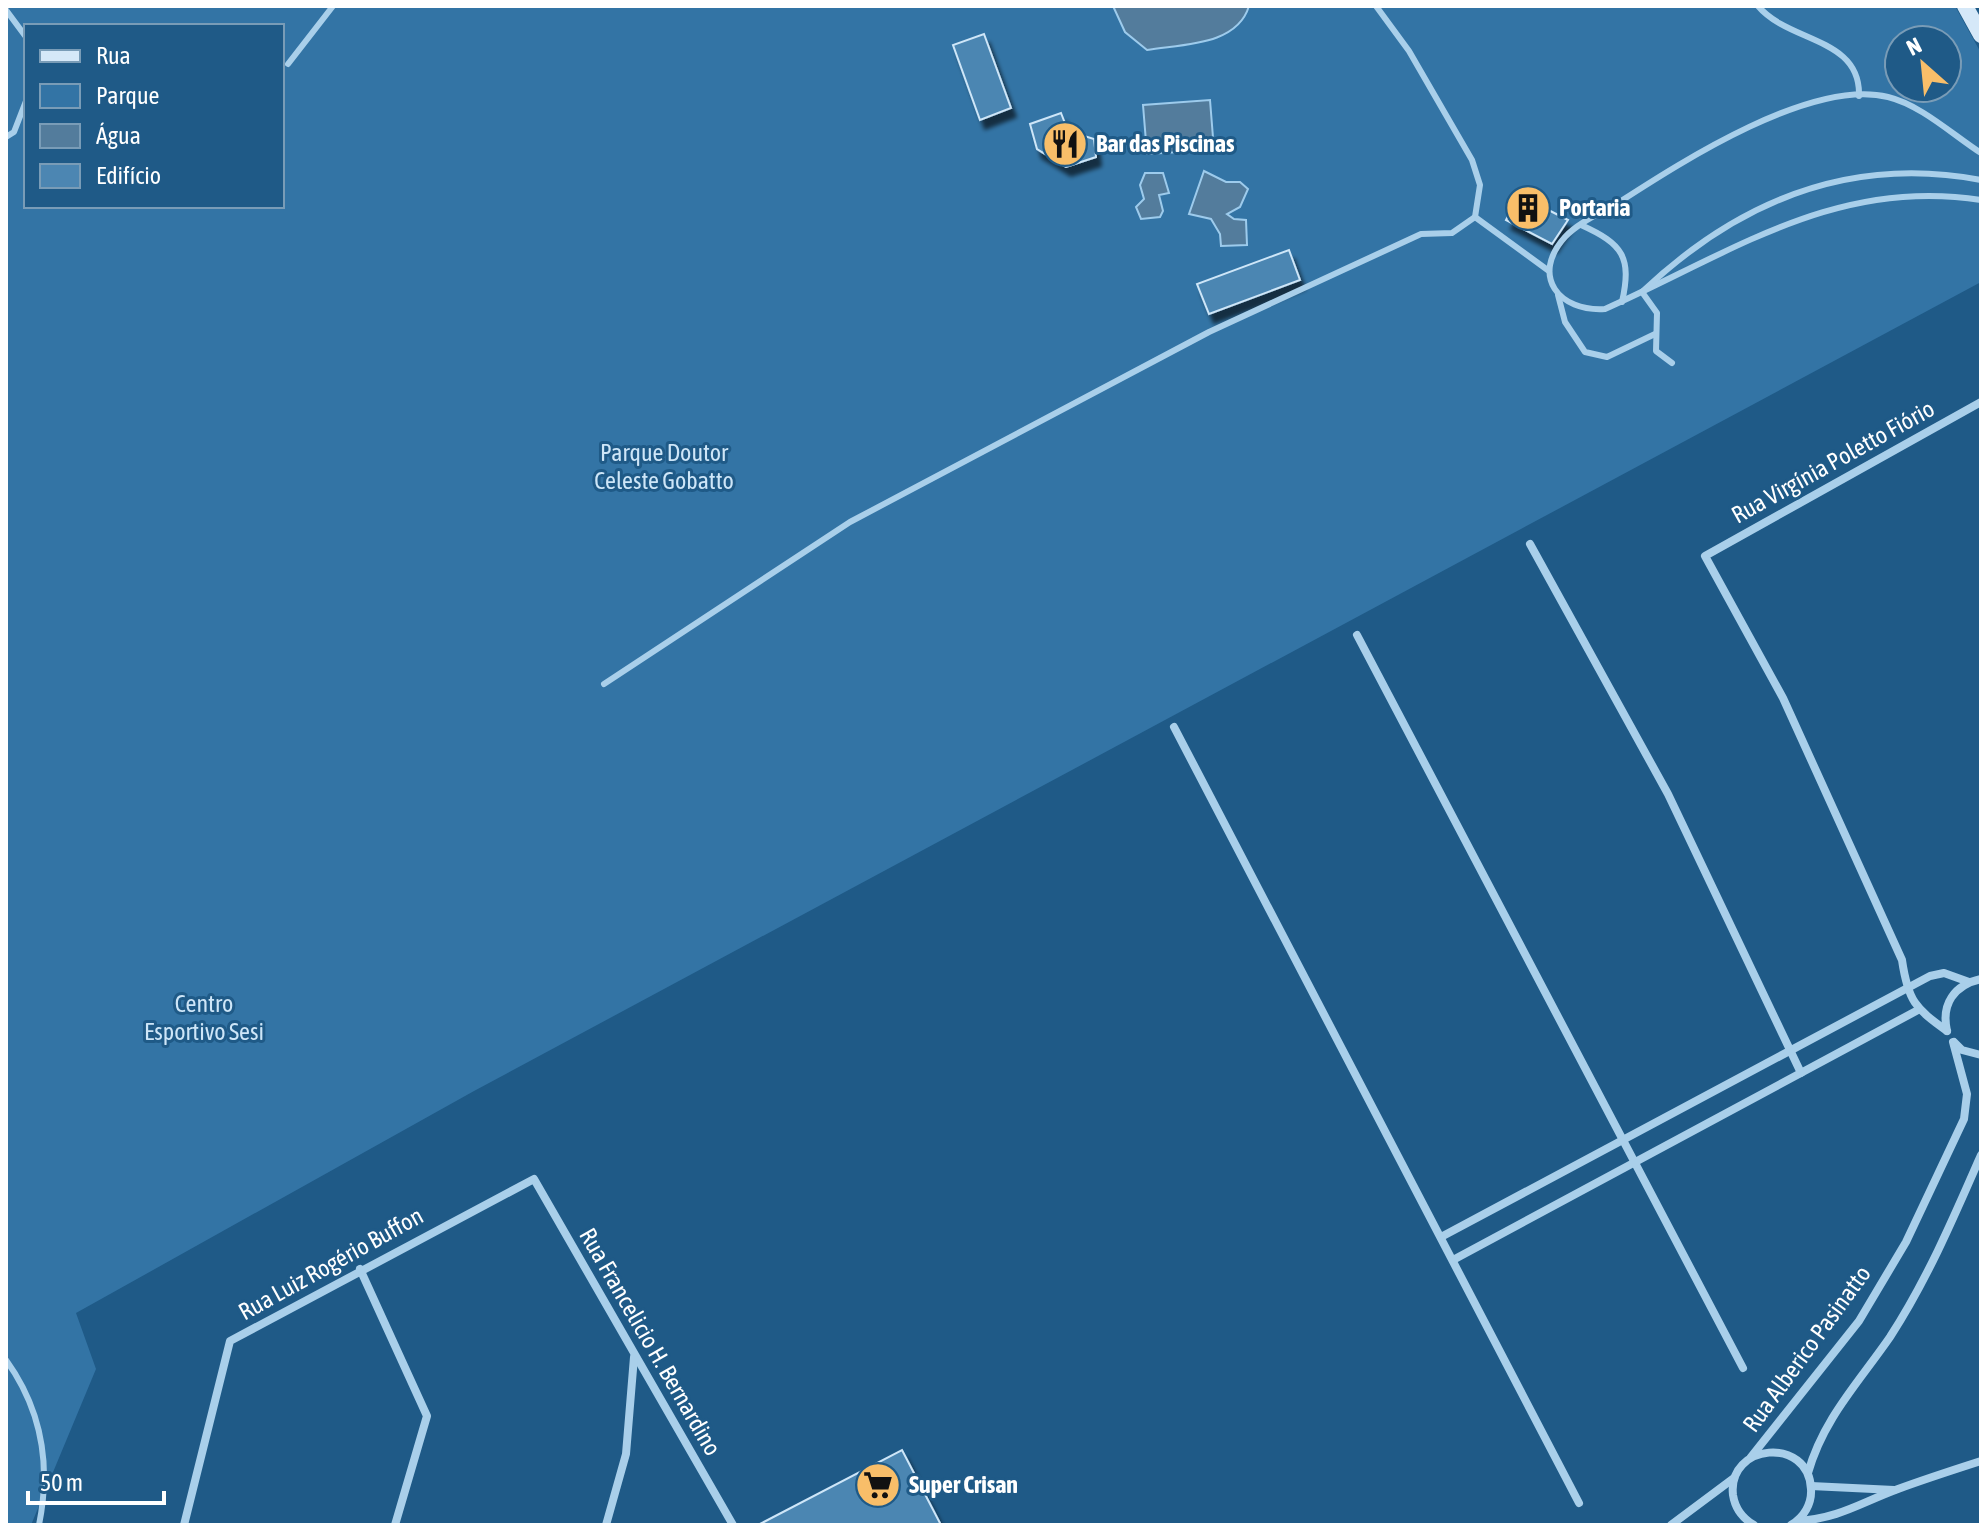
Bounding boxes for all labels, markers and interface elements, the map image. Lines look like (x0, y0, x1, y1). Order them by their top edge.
legend (24, 24, 284, 208)
north arrow (1883, 24, 1963, 104)
text: N (1902, 32, 1926, 61)
text: Rua (96, 42, 131, 69)
text: Parque (96, 82, 159, 109)
restaurant icon: Bar das Piscinas (1041, 120, 1089, 168)
text: Água (96, 122, 141, 149)
place label: Bar das Piscinas (1096, 130, 1235, 157)
text: Edifício (96, 162, 161, 189)
building icon: Portaria (1504, 184, 1552, 232)
place label: Portaria (1559, 194, 1630, 221)
street label: Rua Virgínia Poletto Fiório (1727, 395, 1939, 529)
park label: Parque Doutor Celeste Gobatto (594, 439, 734, 494)
park label: Centro Esportivo Sesi (144, 990, 264, 1045)
street label: Rua Luiz Rogério Buffon (234, 1202, 428, 1325)
street label: Rua Francelicio H. Bernardino (574, 1223, 727, 1460)
street label: Rua Alberico Pasinatto (1737, 1260, 1876, 1437)
scale bar (28, 1455, 164, 1505)
supermarket icon: Super Crisan (854, 1461, 902, 1509)
text: 50 m (40, 1469, 83, 1496)
place label: Super Crisan (909, 1471, 1018, 1498)

